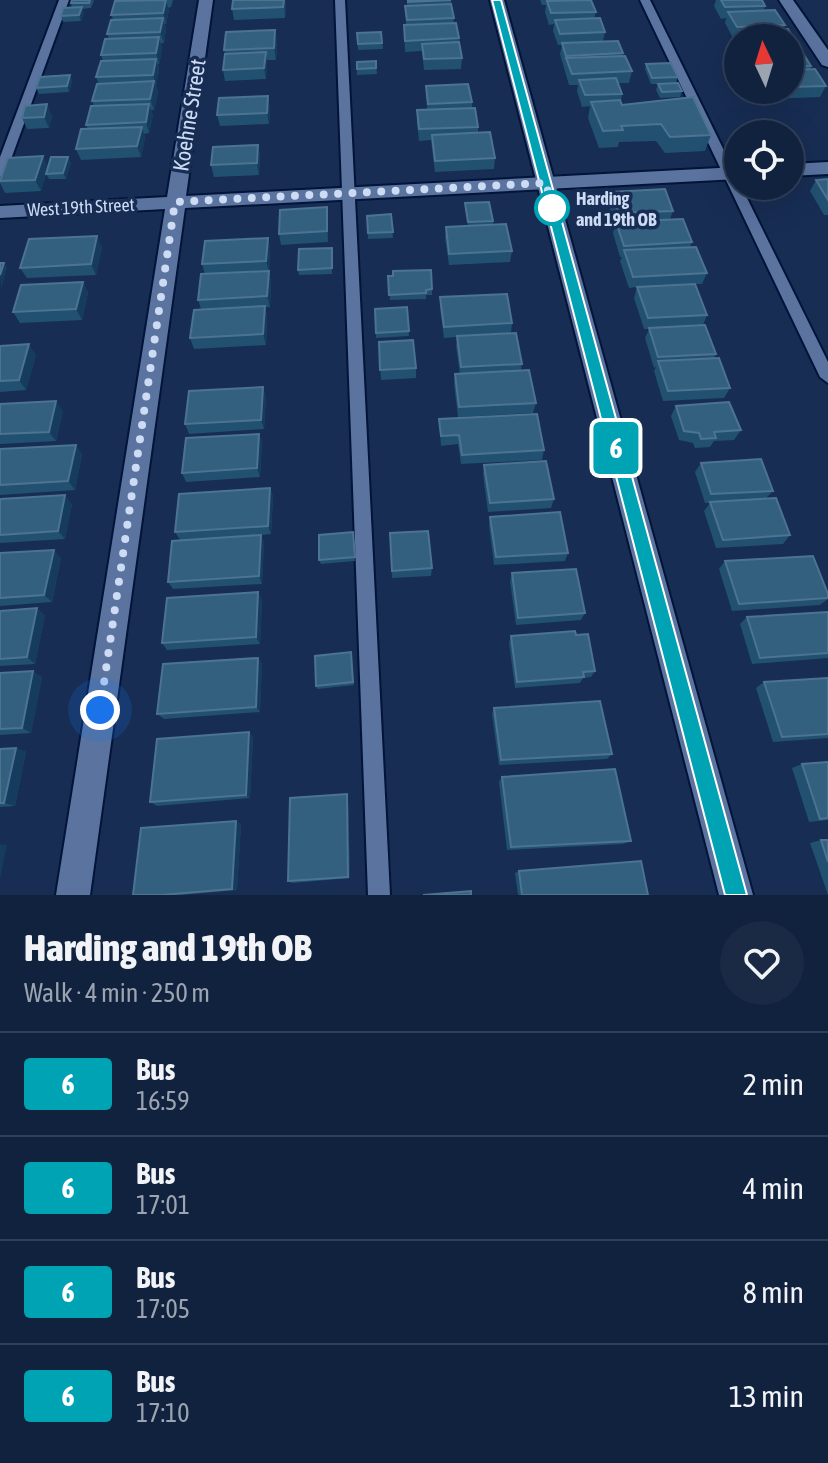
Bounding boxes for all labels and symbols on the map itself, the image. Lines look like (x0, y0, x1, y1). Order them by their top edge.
north arrow (724, 24, 804, 104)
street label: Koehne Street (167, 57, 211, 173)
place label: Harding and 19th OB (576, 188, 657, 230)
marker: Harding and 19th OB (535, 191, 569, 225)
street label: West 19th Street (27, 194, 135, 220)
line badge: 6 (590, 422, 642, 474)
your location (80, 690, 120, 730)

